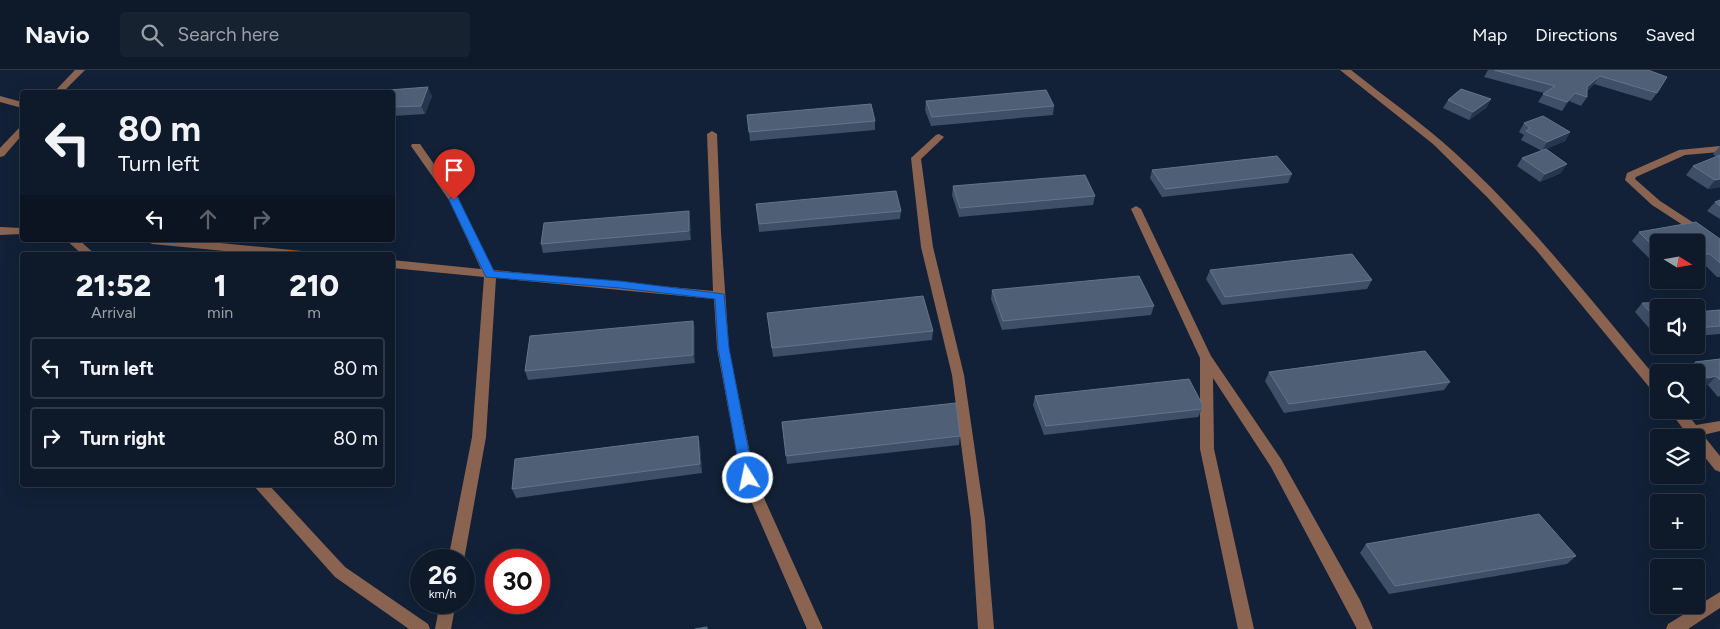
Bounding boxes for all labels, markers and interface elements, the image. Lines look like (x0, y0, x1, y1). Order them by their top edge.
search box (120, 12, 470, 57)
text: Navio (25, 20, 90, 49)
icon: search (138, 21, 166, 49)
text: Search here (178, 23, 279, 46)
text: Map (1472, 24, 1507, 46)
text: Directions (1535, 24, 1617, 46)
text: Saved (1645, 24, 1695, 46)
text: 80 m (118, 108, 201, 150)
icon: left (35, 110, 100, 175)
pin (433, 149, 475, 200)
text: Turn left (118, 150, 200, 177)
icon: arrive (440, 156, 468, 184)
icon: left (141, 205, 169, 233)
icon: ahead (194, 205, 222, 233)
icon: right (247, 205, 275, 233)
north arrow (1650, 234, 1705, 289)
map controls (1650, 234, 1705, 614)
text: 21:52 (76, 267, 151, 304)
text: 1 (214, 267, 227, 304)
text: 210 (289, 267, 339, 304)
button: sound (1650, 299, 1705, 354)
text: Arrival (91, 303, 136, 322)
text: min (207, 303, 233, 322)
text: m (307, 303, 321, 322)
icon: left (37, 354, 65, 382)
text: Turn left (80, 357, 154, 380)
text: 80 m (333, 357, 378, 380)
button: search (1650, 364, 1705, 419)
icon: right (37, 424, 65, 452)
text: Turn right (80, 427, 166, 450)
text: 80 m (333, 427, 378, 450)
button: layers (1650, 429, 1705, 484)
position arrow (721, 451, 773, 503)
button: + (1650, 494, 1705, 549)
speed limit sign: 30 (485, 549, 550, 614)
button: − (1650, 559, 1705, 614)
text: 26 (428, 560, 457, 590)
text: km/h (429, 587, 456, 601)

